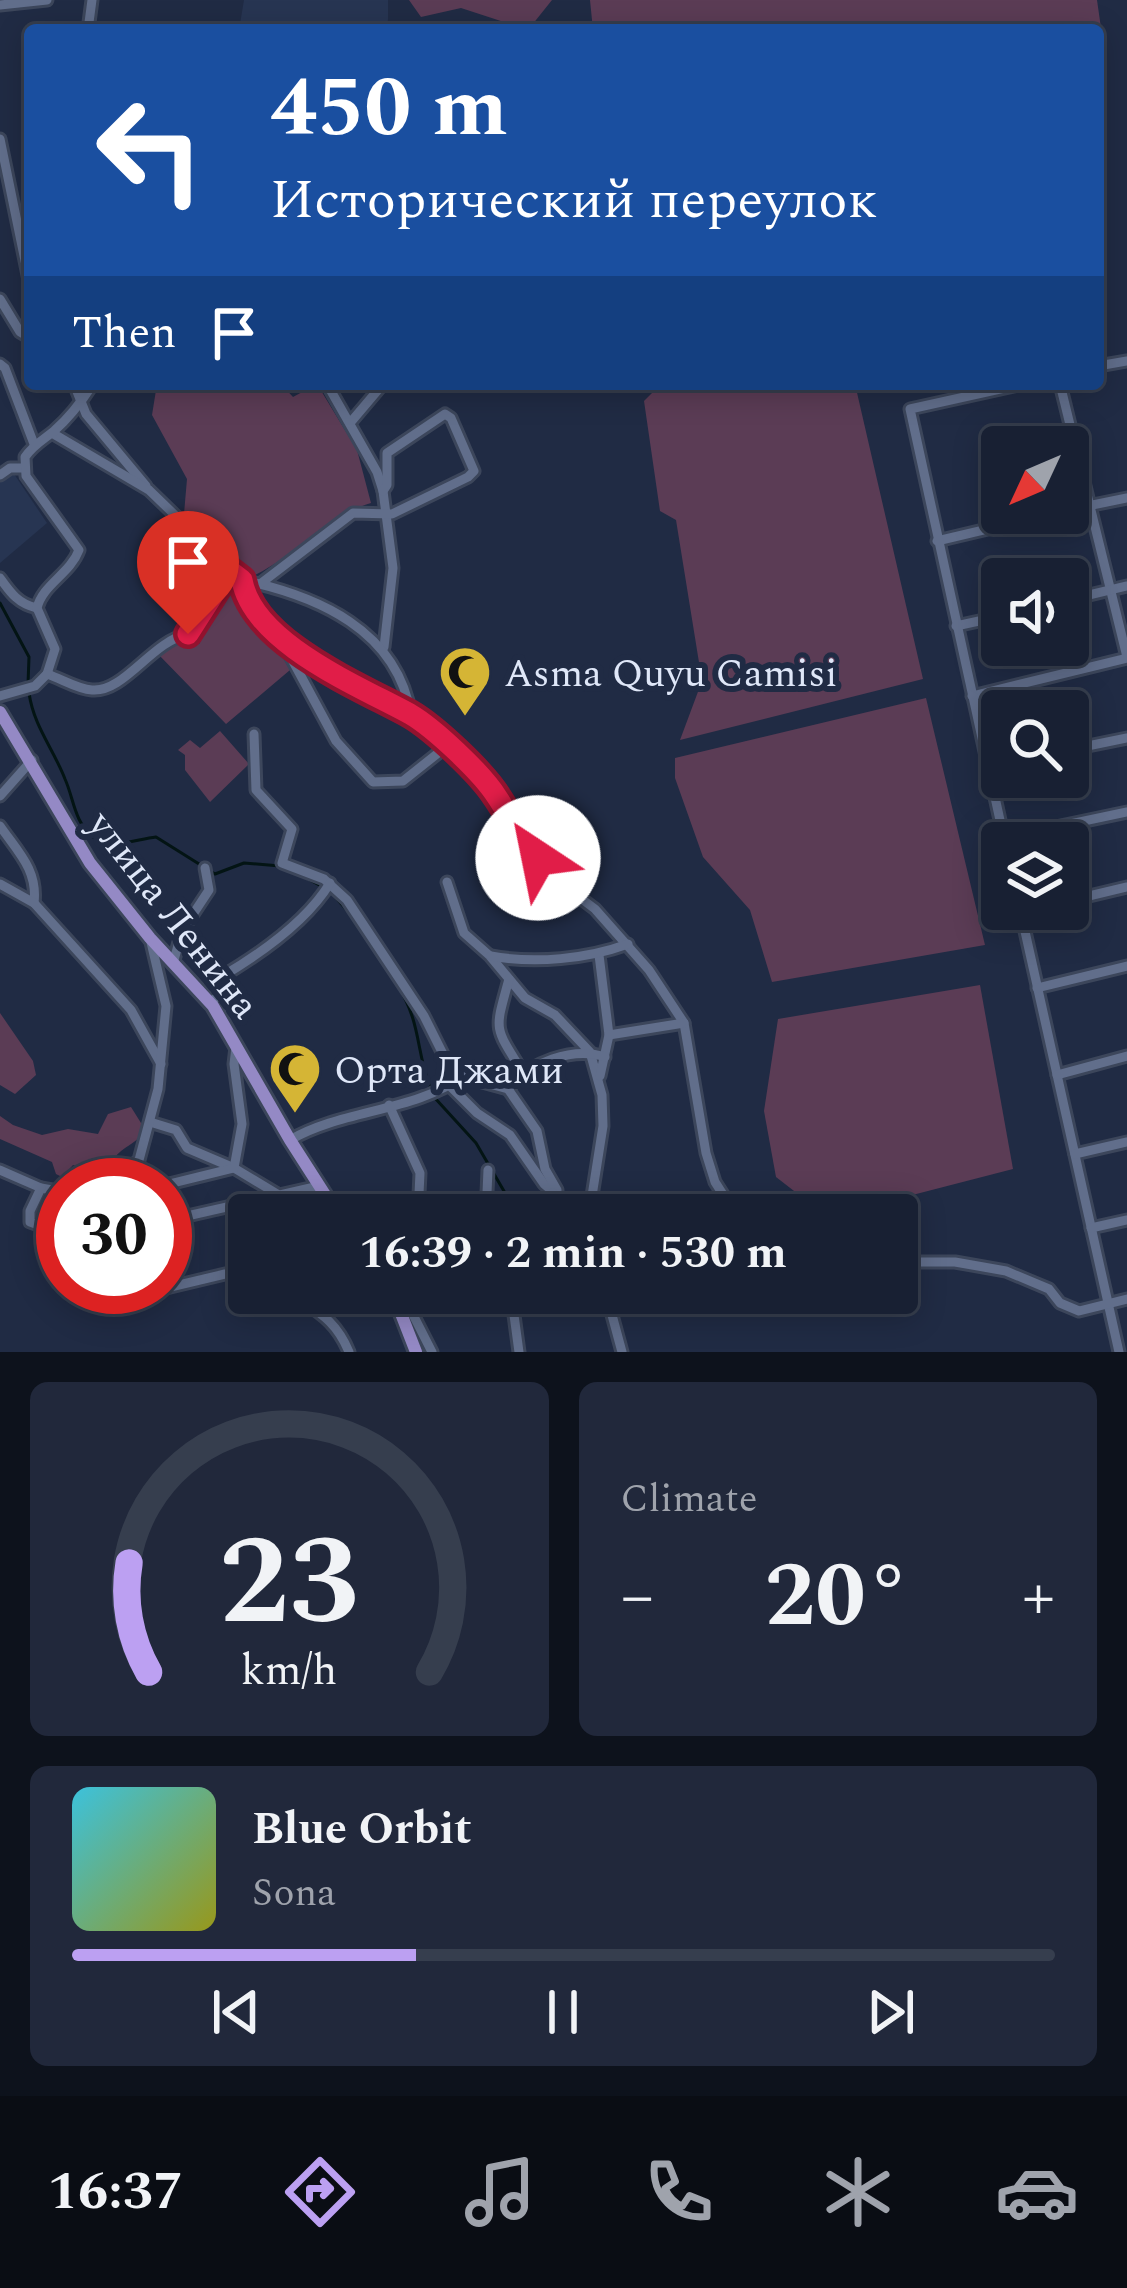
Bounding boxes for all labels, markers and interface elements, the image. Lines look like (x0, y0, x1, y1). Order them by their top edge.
text: 450 m (270, 45, 508, 173)
icon: left (72, 72, 228, 228)
text: Исторический переулок (270, 160, 878, 242)
text: Then (72, 299, 177, 368)
icon: arrive (201, 300, 267, 366)
north arrow (981, 426, 1089, 534)
map controls (981, 426, 1089, 930)
pin (137, 511, 239, 634)
icon: arrive (155, 529, 221, 595)
button: sound (981, 558, 1089, 666)
mosque icon: Asma Quyu Camisi (437, 644, 493, 718)
place label: Asma Quyu Camisi (504, 645, 838, 704)
button: search (981, 690, 1089, 798)
position arrow (475, 795, 601, 921)
street label: улица Ленина (72, 798, 273, 1032)
button: layers (981, 822, 1089, 930)
mosque icon: Орта Джами (267, 1041, 323, 1115)
place label: Орта Джами (334, 1042, 564, 1101)
speed limit sign: 30 (36, 1158, 192, 1314)
text: 16:39 · 2 min · 530 m (359, 1219, 787, 1288)
text: Climate (621, 1470, 758, 1529)
text: 23 (219, 1489, 359, 1679)
text: 20° (765, 1529, 911, 1666)
text: − (621, 1547, 654, 1648)
text: + (1022, 1547, 1055, 1648)
text: km/h (241, 1639, 338, 1704)
text: Blue Orbit (252, 1795, 472, 1864)
text: Sona (252, 1864, 336, 1923)
icon: previous (203, 1979, 269, 2045)
icon: pause (530, 1979, 596, 2045)
icon: next (858, 1979, 924, 2045)
icon: directions (278, 2150, 362, 2234)
icon: music (458, 2150, 542, 2234)
icon: phone (637, 2150, 721, 2234)
icon: climate (816, 2150, 900, 2234)
icon: car (995, 2150, 1079, 2234)
text: 16:37 (48, 2151, 183, 2233)

